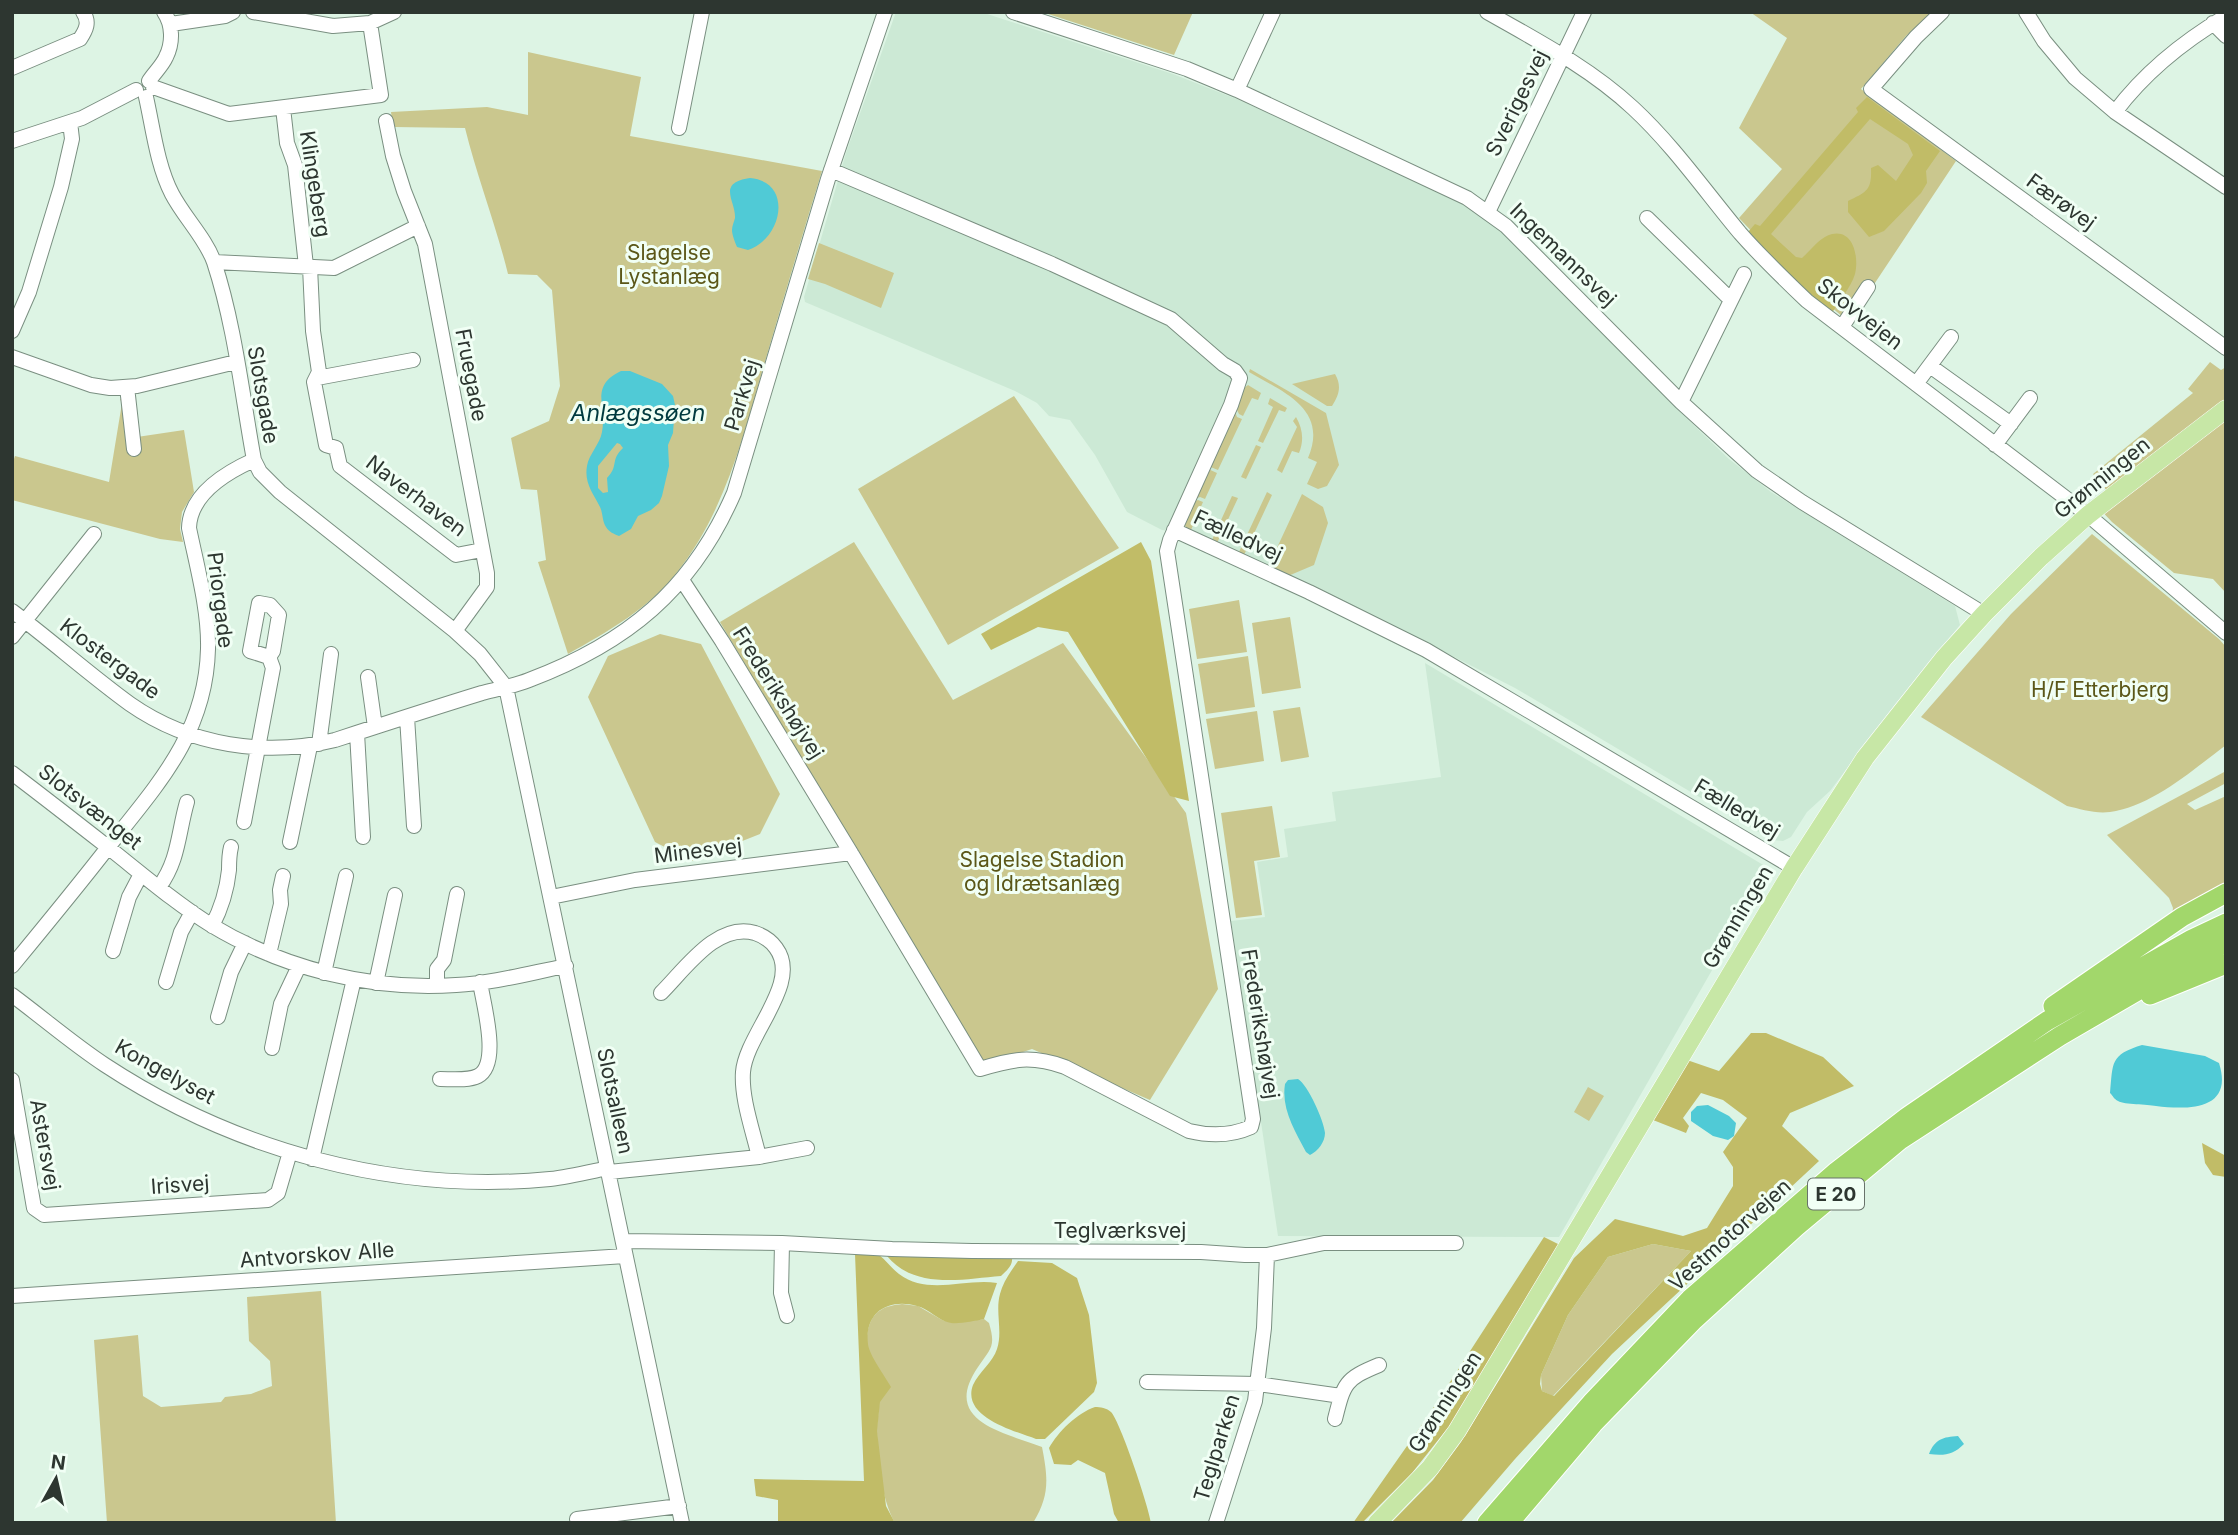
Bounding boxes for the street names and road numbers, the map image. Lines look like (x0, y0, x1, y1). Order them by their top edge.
street label: Sverigesvej (1480, 45, 1553, 160)
street label: Klingeberg (295, 129, 336, 239)
street label: Færøvej (2022, 168, 2101, 235)
street label: Ingemannsvej (1505, 198, 1622, 312)
street label: Skovvejen (1812, 272, 1908, 355)
street label: Fruegade (450, 326, 493, 423)
street label: Slotsgade (243, 344, 284, 446)
street label: Parkvej (719, 356, 764, 434)
street label: Grønningen (2049, 432, 2154, 524)
street label: Naverhaven (361, 450, 471, 541)
street label: Fælledvej (1190, 504, 1287, 567)
street label: Priorgade (202, 550, 239, 649)
street label: Klostergade (55, 613, 165, 704)
street label: Frederikshøjvej (728, 622, 829, 764)
street label: Slotsvænget (34, 758, 147, 855)
street label: Fælledvej (1690, 773, 1785, 844)
street label: Minesvej (652, 833, 743, 868)
street label: Grønningen (1697, 861, 1778, 973)
street label: Frederikshøjvej (1236, 947, 1285, 1101)
street label: Kongelyset (111, 1034, 220, 1109)
street label: Slotsalleen (592, 1046, 639, 1156)
street label: Astersvej (25, 1097, 66, 1192)
street label: Irisvej (150, 1170, 210, 1199)
street label: Vestmotorvejen (1664, 1173, 1796, 1296)
road number: E 20 (1808, 1178, 1864, 1210)
street label: Teglværksvej (1054, 1218, 1186, 1243)
street label: Antvorskov Alle (239, 1237, 395, 1272)
street label: Grønningen (1403, 1346, 1487, 1457)
street label: Teglparken (1188, 1391, 1245, 1505)

